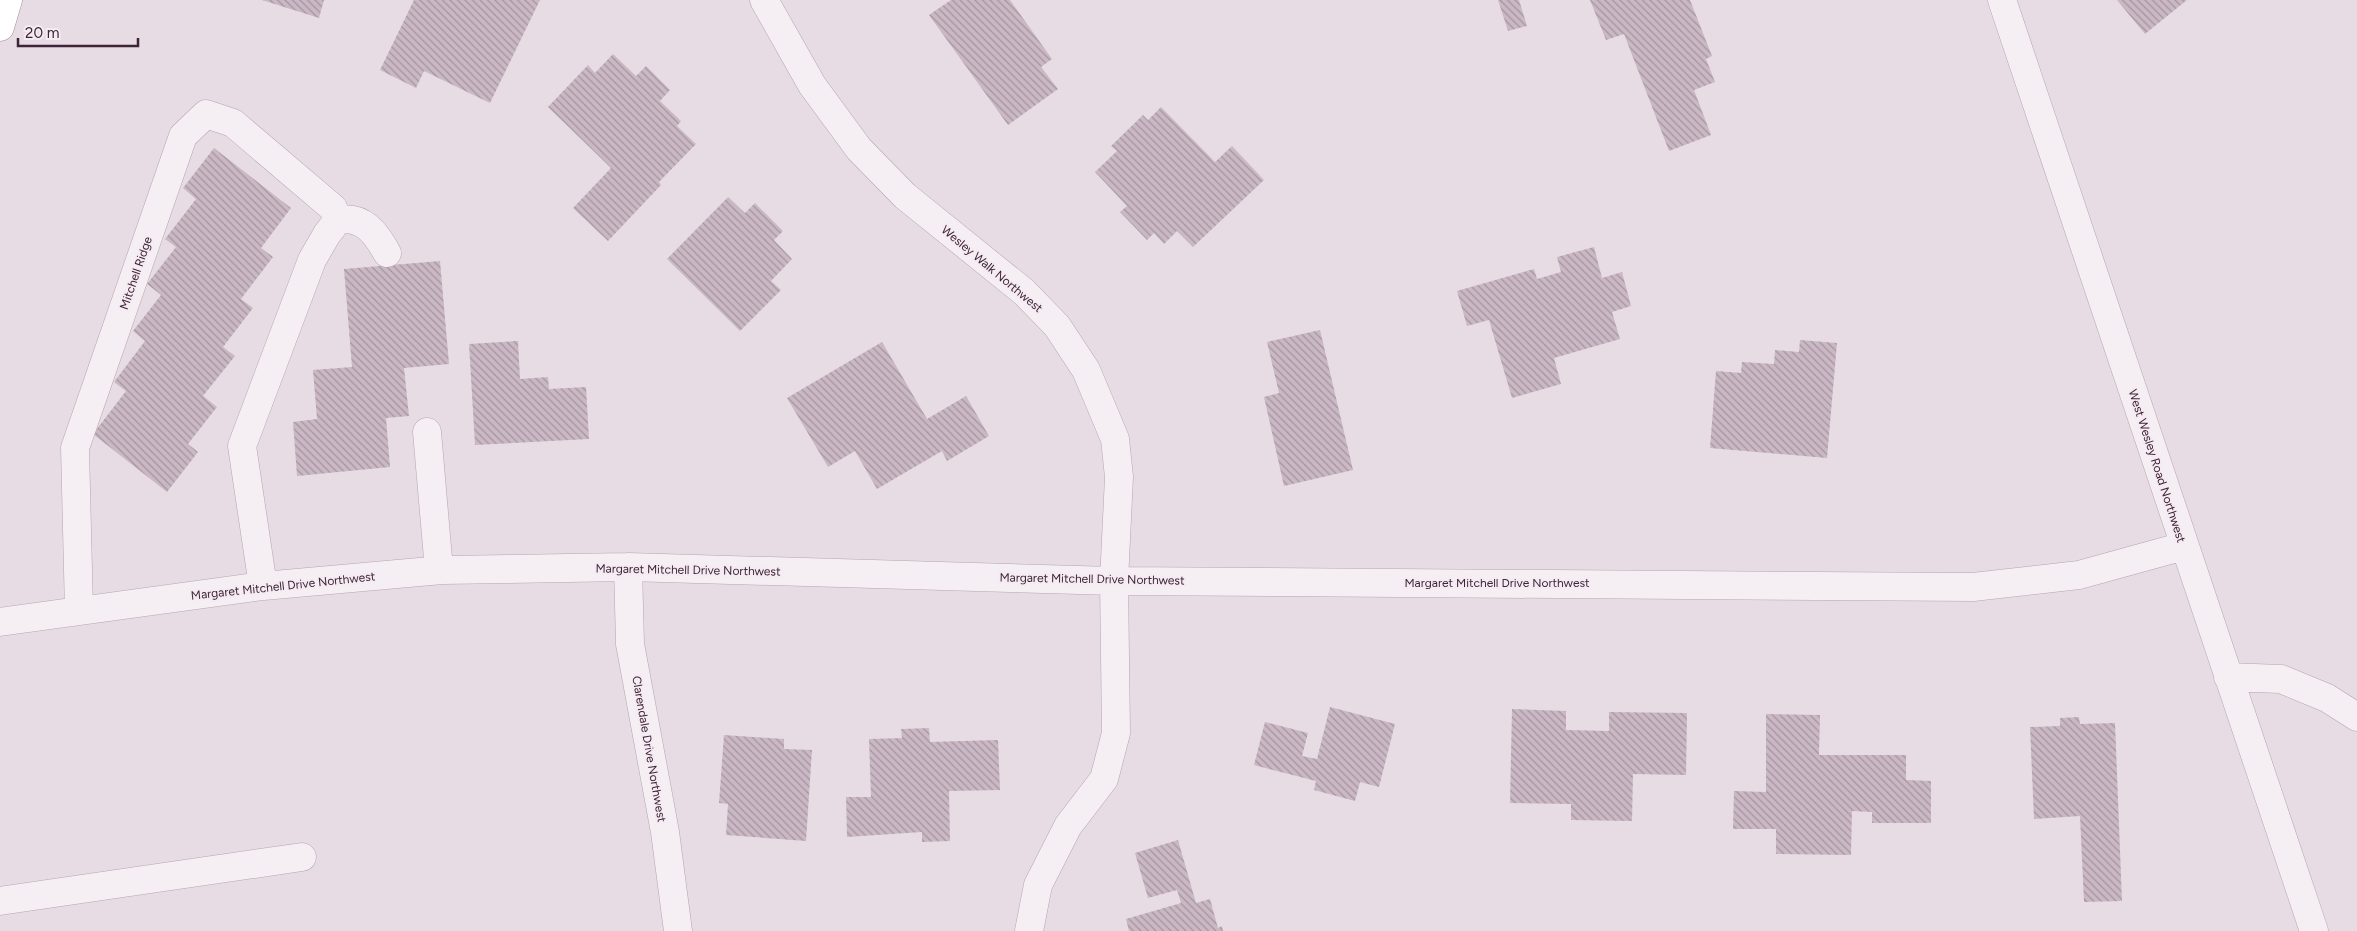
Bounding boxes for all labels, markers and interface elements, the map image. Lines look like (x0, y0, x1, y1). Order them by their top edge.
scale bar (18, 15, 138, 47)
text: 20 m (25, 24, 59, 42)
street label: Wesley Walk Northwest (939, 223, 1046, 316)
street label: Mitchell Ridge (117, 234, 155, 311)
street label: West Wesley Road Northwest (2126, 388, 2189, 545)
street label: Margaret Mitchell Drive Northwest (595, 561, 781, 579)
street label: Margaret Mitchell Drive Northwest (190, 569, 376, 603)
street label: Margaret Mitchell Drive Northwest (999, 570, 1185, 588)
street label: Margaret Mitchell Drive Northwest (1404, 576, 1590, 590)
street label: Clarendale Drive Northwest (629, 675, 669, 824)

